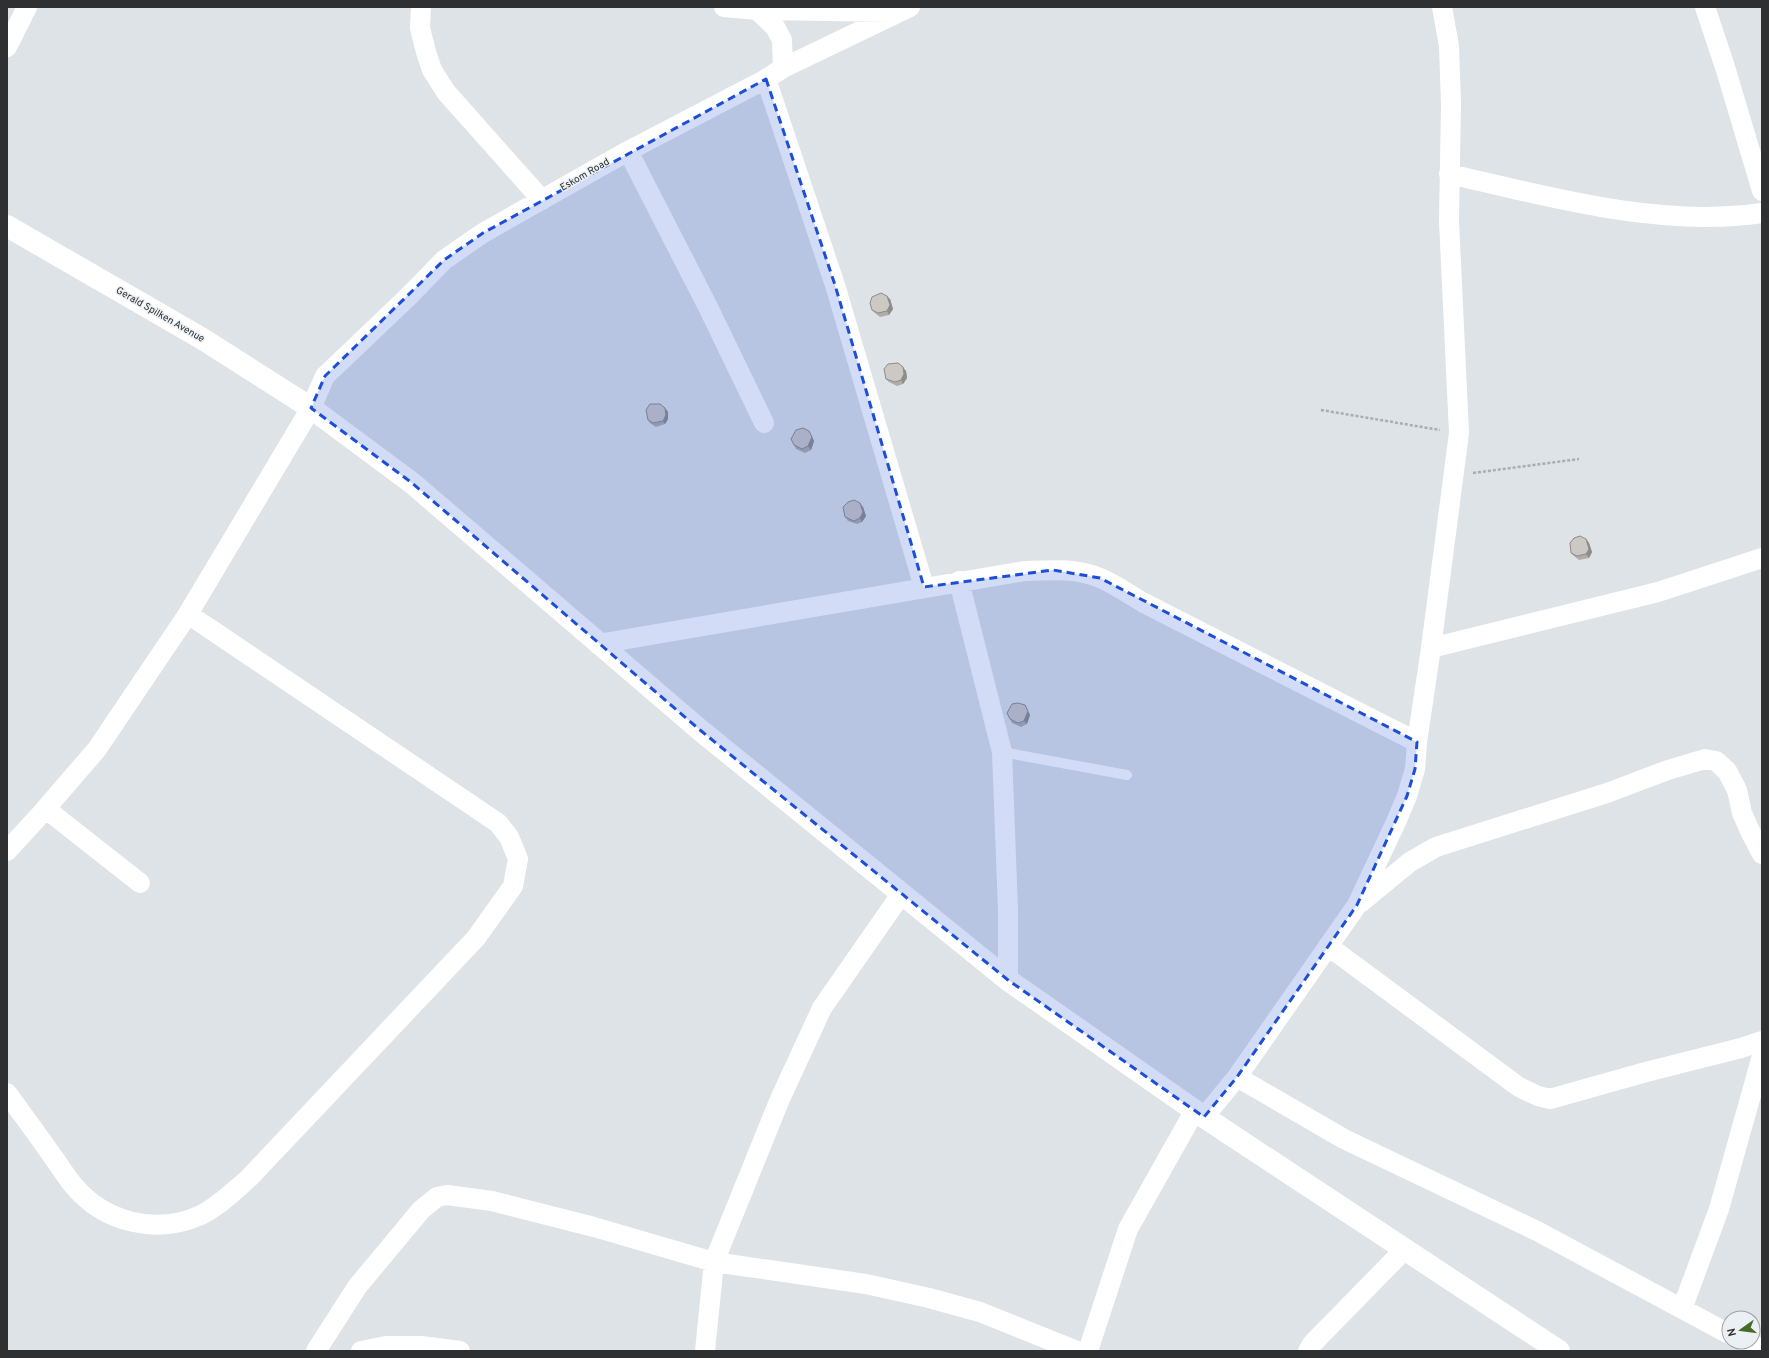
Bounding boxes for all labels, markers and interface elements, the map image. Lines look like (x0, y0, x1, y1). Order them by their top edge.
street label: Eskom Road (558, 156, 612, 194)
street label: Gerald Spilken Avenue (113, 284, 207, 346)
north arrow (1721, 1310, 1761, 1350)
text: N (1725, 1327, 1740, 1338)

